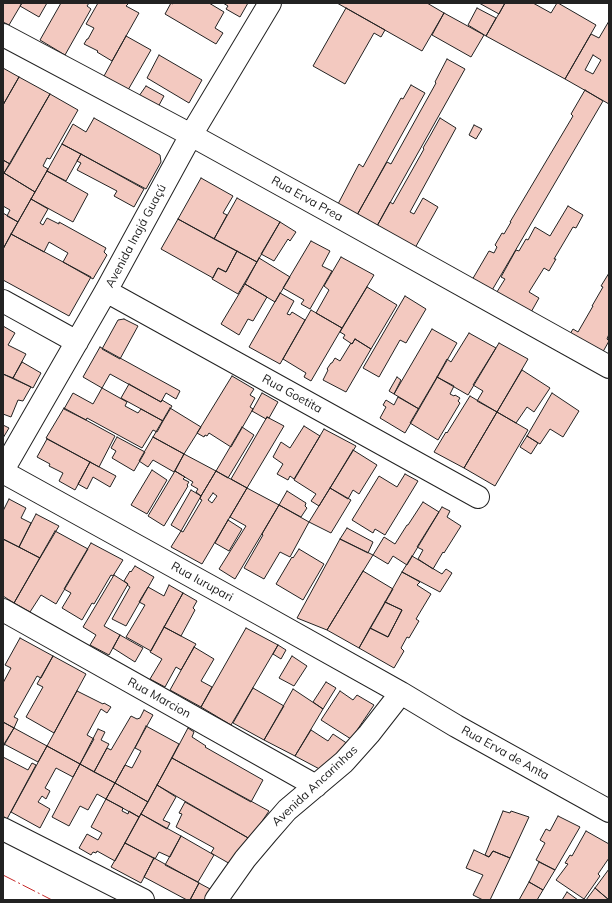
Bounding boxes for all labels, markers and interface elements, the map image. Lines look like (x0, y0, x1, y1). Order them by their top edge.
street label: Rua Erva Prea (269, 173, 345, 225)
street label: Avenida Inajá Guaçú (103, 182, 169, 290)
street label: Rua Goetita (260, 372, 324, 416)
street label: Rua Iurupari (169, 559, 235, 605)
street label: Rua Marcion (125, 675, 193, 721)
street label: Rua Erva de Anta (459, 723, 551, 783)
street label: Avenida Ancarinhas (269, 743, 361, 829)

